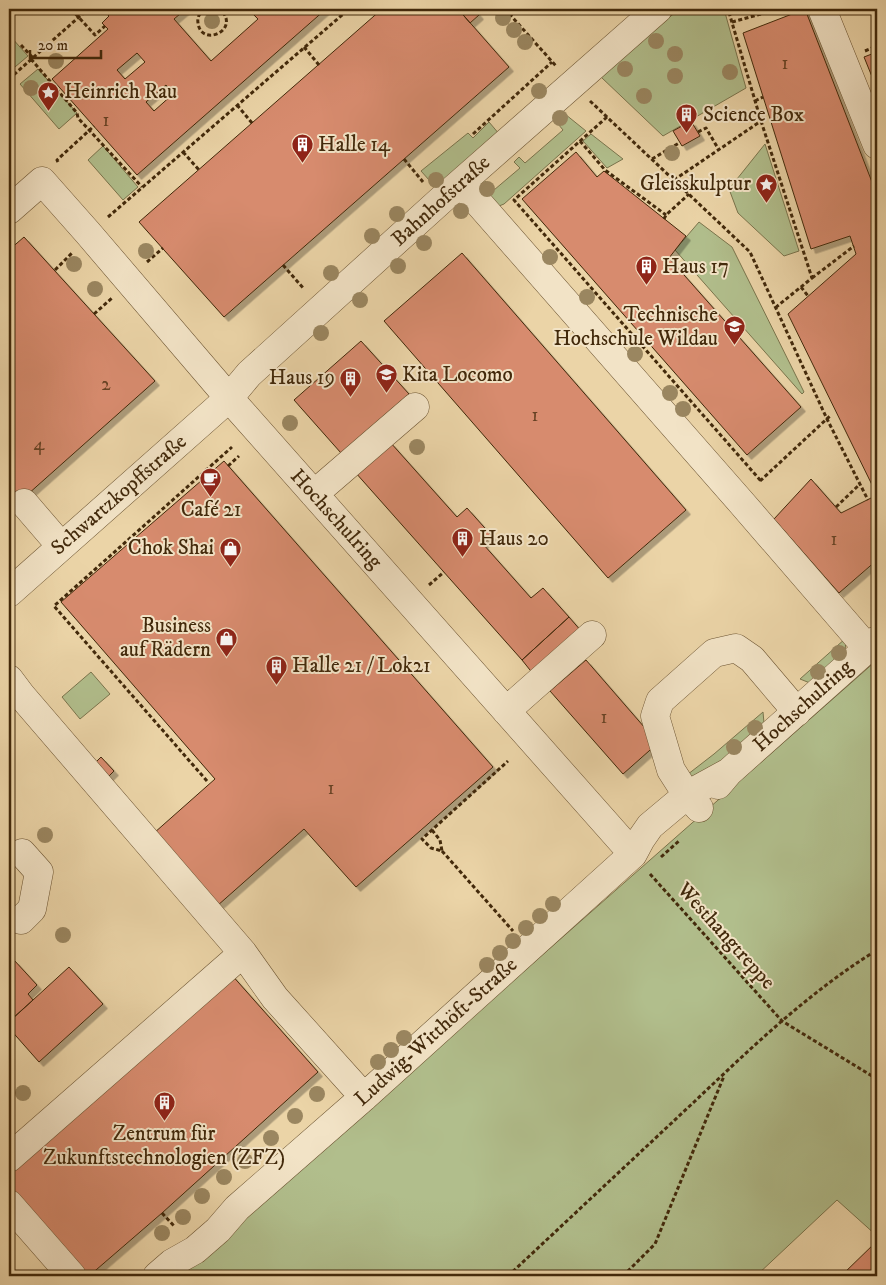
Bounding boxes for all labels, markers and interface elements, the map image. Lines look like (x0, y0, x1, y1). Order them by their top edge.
scale bar (30, 28, 101, 60)
text: 20 m (38, 36, 68, 55)
house number: 1 (782, 52, 789, 75)
place label: Heinrich Rau (64, 79, 177, 105)
place icon: Heinrich Rau (36, 80, 60, 111)
place label: Science Box (703, 102, 804, 128)
building icon: Science Box (675, 103, 699, 134)
house number: 1 (103, 109, 110, 132)
place label: Halle 14 (318, 132, 391, 158)
building icon: Halle 14 (290, 133, 314, 164)
street label: Bahnhofstraße (386, 150, 496, 252)
place label: Gleisskulptur (640, 171, 751, 197)
place icon: Gleisskulptur (755, 172, 779, 203)
place label: Haus 17 (662, 254, 729, 280)
building icon: Haus 17 (634, 255, 658, 286)
place label: Technische Hochschule Wildau (553, 302, 718, 352)
school or university icon: Technische Hochschule Wildau (722, 315, 746, 346)
place label: Kita Locomo (402, 362, 513, 388)
school or university icon: Kita Locomo (374, 363, 398, 394)
place label: Haus 19 (269, 365, 335, 391)
building icon: Haus 19 (339, 366, 363, 397)
house number: 2 (101, 373, 111, 396)
house number: 1 (532, 404, 539, 427)
street label: Schwartzkopffstraße (46, 429, 192, 561)
house number: 4 (34, 433, 46, 456)
street label: Hochschulring (284, 464, 388, 575)
cafe icon: Café 21 (199, 466, 223, 497)
place label: Café 21 (181, 497, 241, 523)
place label: Haus 20 (479, 526, 549, 552)
building icon: Haus 20 (451, 527, 475, 558)
house number: 1 (831, 528, 838, 551)
place label: Chok Shai (128, 535, 214, 561)
shop icon: Chok Shai (218, 536, 242, 567)
place label: Business auf Rädern (120, 613, 211, 663)
shop icon: Business auf Rädern (215, 626, 239, 657)
place label: Halle 21 / Lok21 (292, 653, 431, 679)
building icon: Halle 21 / Lok21 (264, 654, 288, 685)
street label: Hochschulring (748, 654, 859, 758)
house number: 1 (601, 706, 608, 729)
house number: 1 (328, 777, 335, 800)
street label: Westhangtreppe (671, 876, 781, 995)
street label: Ludwig-Witthöft-Straße (349, 952, 523, 1112)
building icon: Zentrum für Zukunftstechnologien (ZFZ) (152, 1090, 176, 1121)
place label: Zentrum für Zukunftstechnologien (ZFZ) (43, 1121, 285, 1171)

